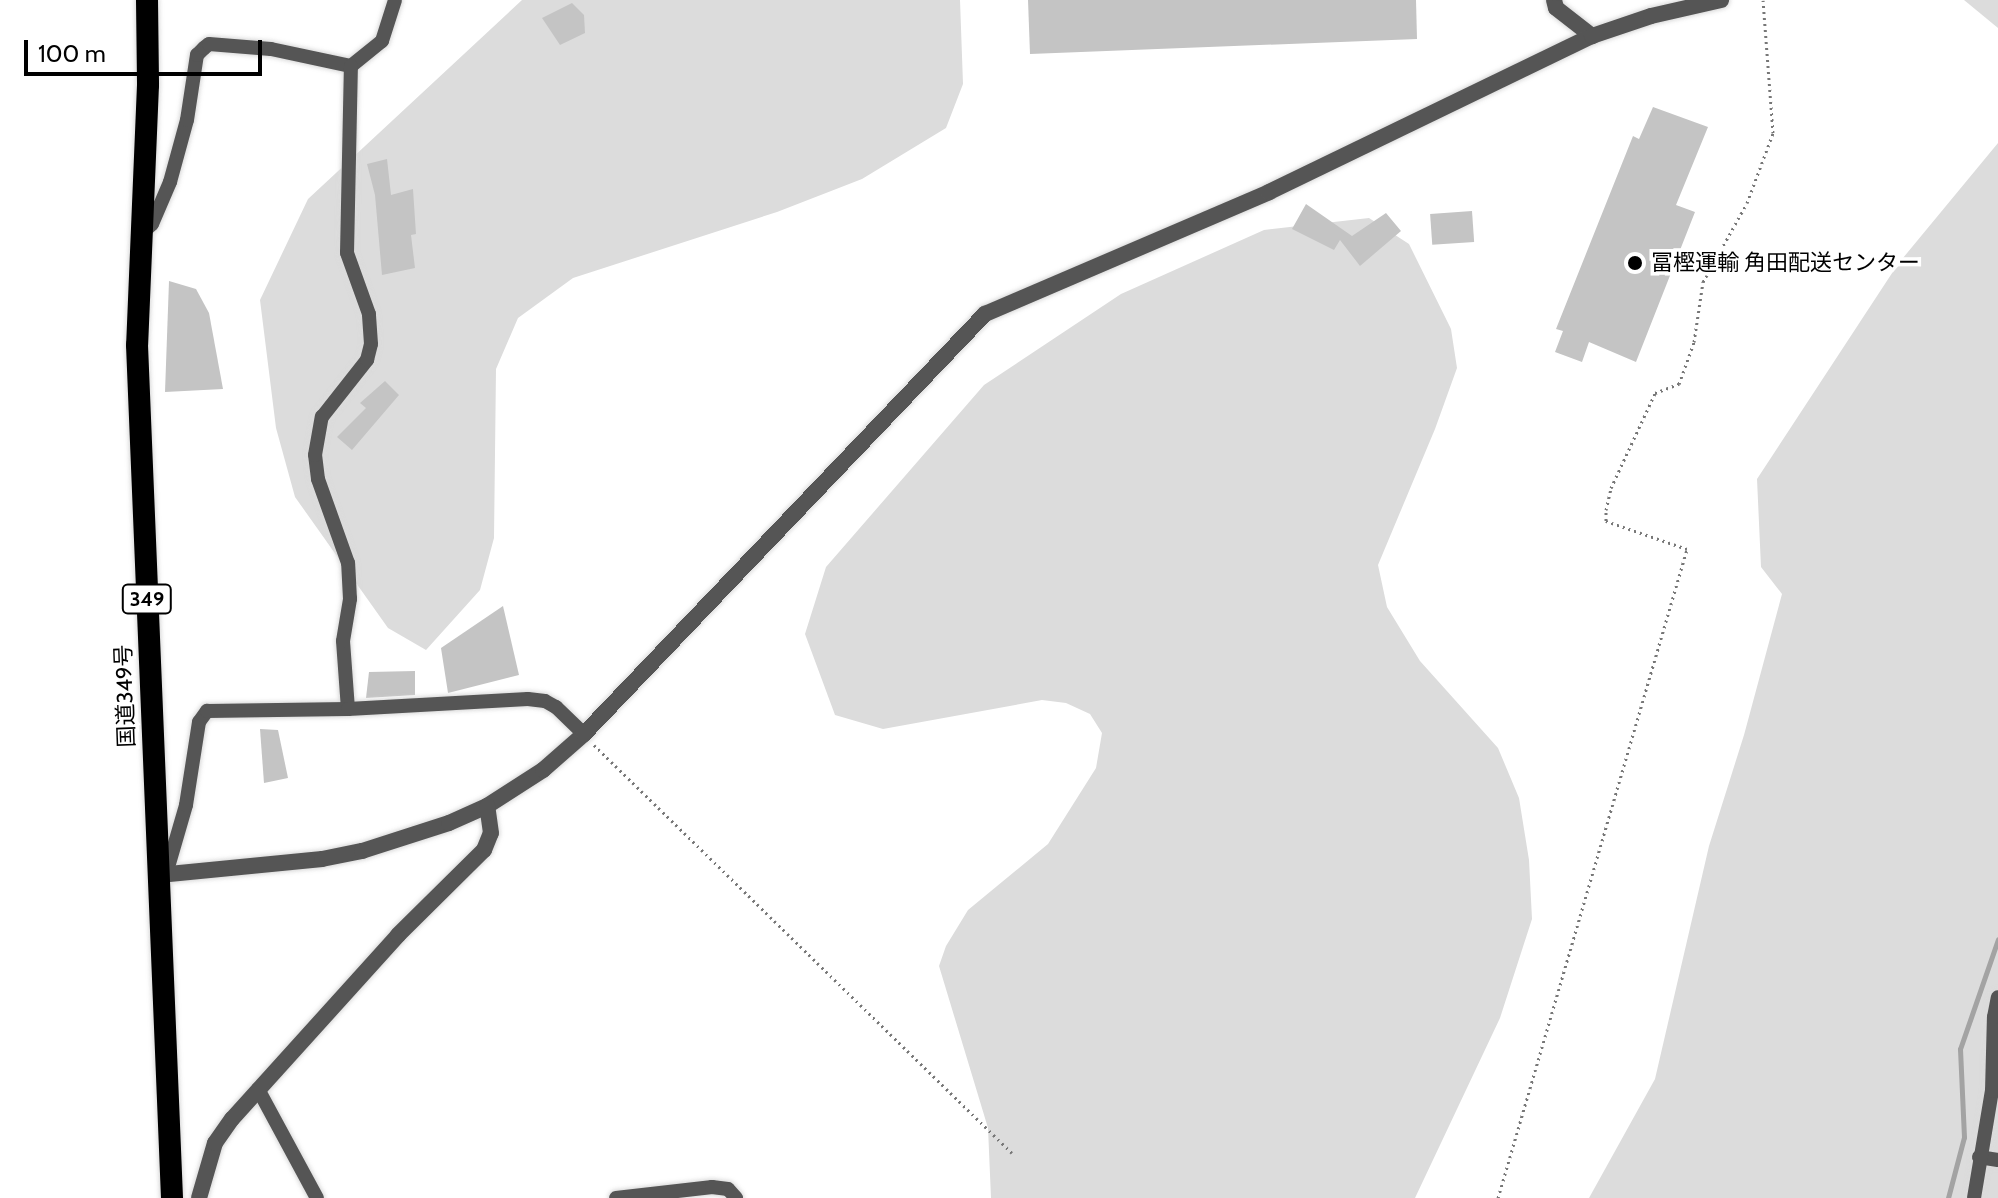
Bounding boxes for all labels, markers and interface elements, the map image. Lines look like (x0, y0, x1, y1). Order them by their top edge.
scale bar (28, 24, 266, 74)
text: 100 m (38, 39, 106, 68)
place label: 冨樫運輸 角田配送センター (1651, 250, 1920, 276)
marker: 冨樫運輸 角田配送センター (1626, 254, 1644, 272)
road number: 349 (121, 583, 173, 615)
street label: 国道349号 (110, 644, 140, 748)

